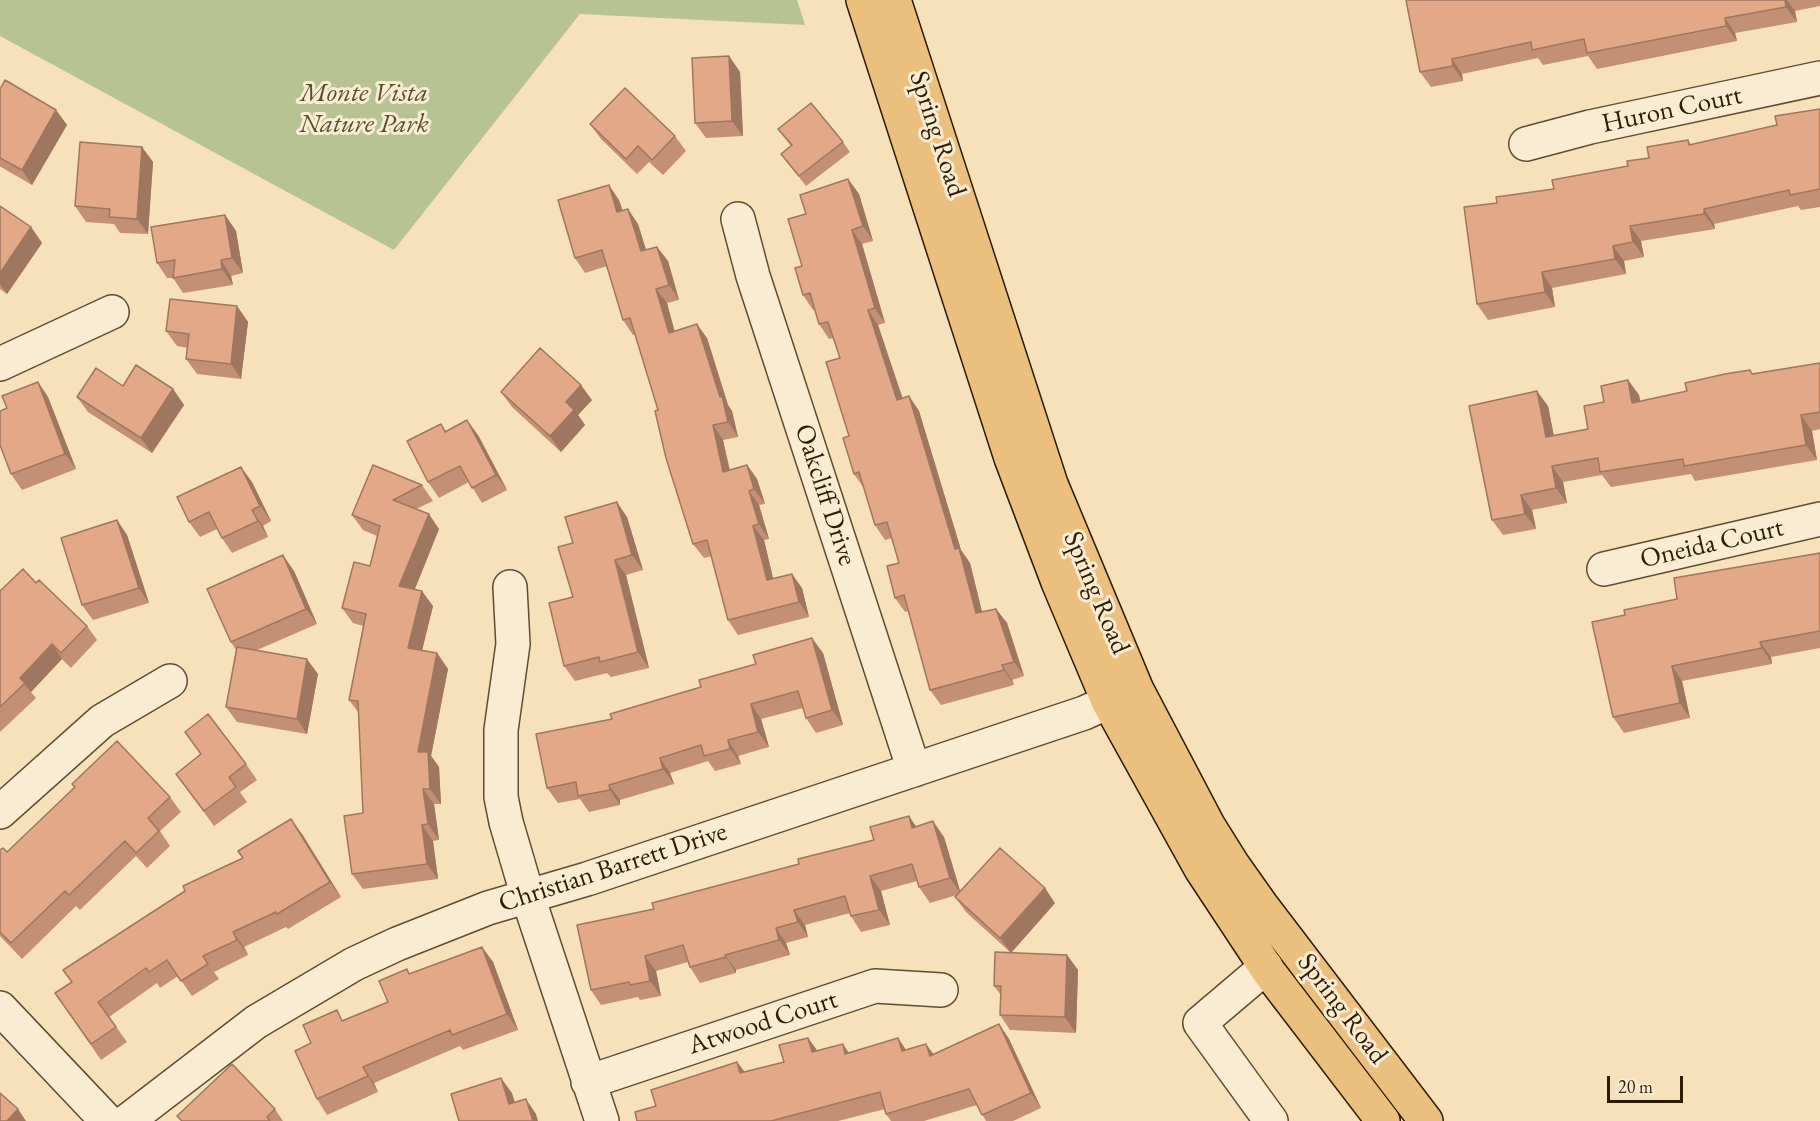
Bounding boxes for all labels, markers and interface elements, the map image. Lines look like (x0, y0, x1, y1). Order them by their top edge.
street label: Spring Road (901, 67, 973, 201)
park label: Monte Vista Nature Park (299, 78, 429, 141)
street label: Huron Court (1599, 79, 1745, 141)
street label: Oakcliff Drive (787, 420, 863, 570)
street label: Oneida Court (1637, 512, 1787, 576)
street label: Spring Road (1056, 527, 1136, 659)
street label: Christian Barrett Drive (495, 816, 731, 920)
street label: Spring Road (1290, 947, 1394, 1071)
street label: Atwood Court (684, 984, 842, 1062)
scale bar (1610, 1064, 1686, 1102)
text: 20 m (1618, 1075, 1653, 1098)

